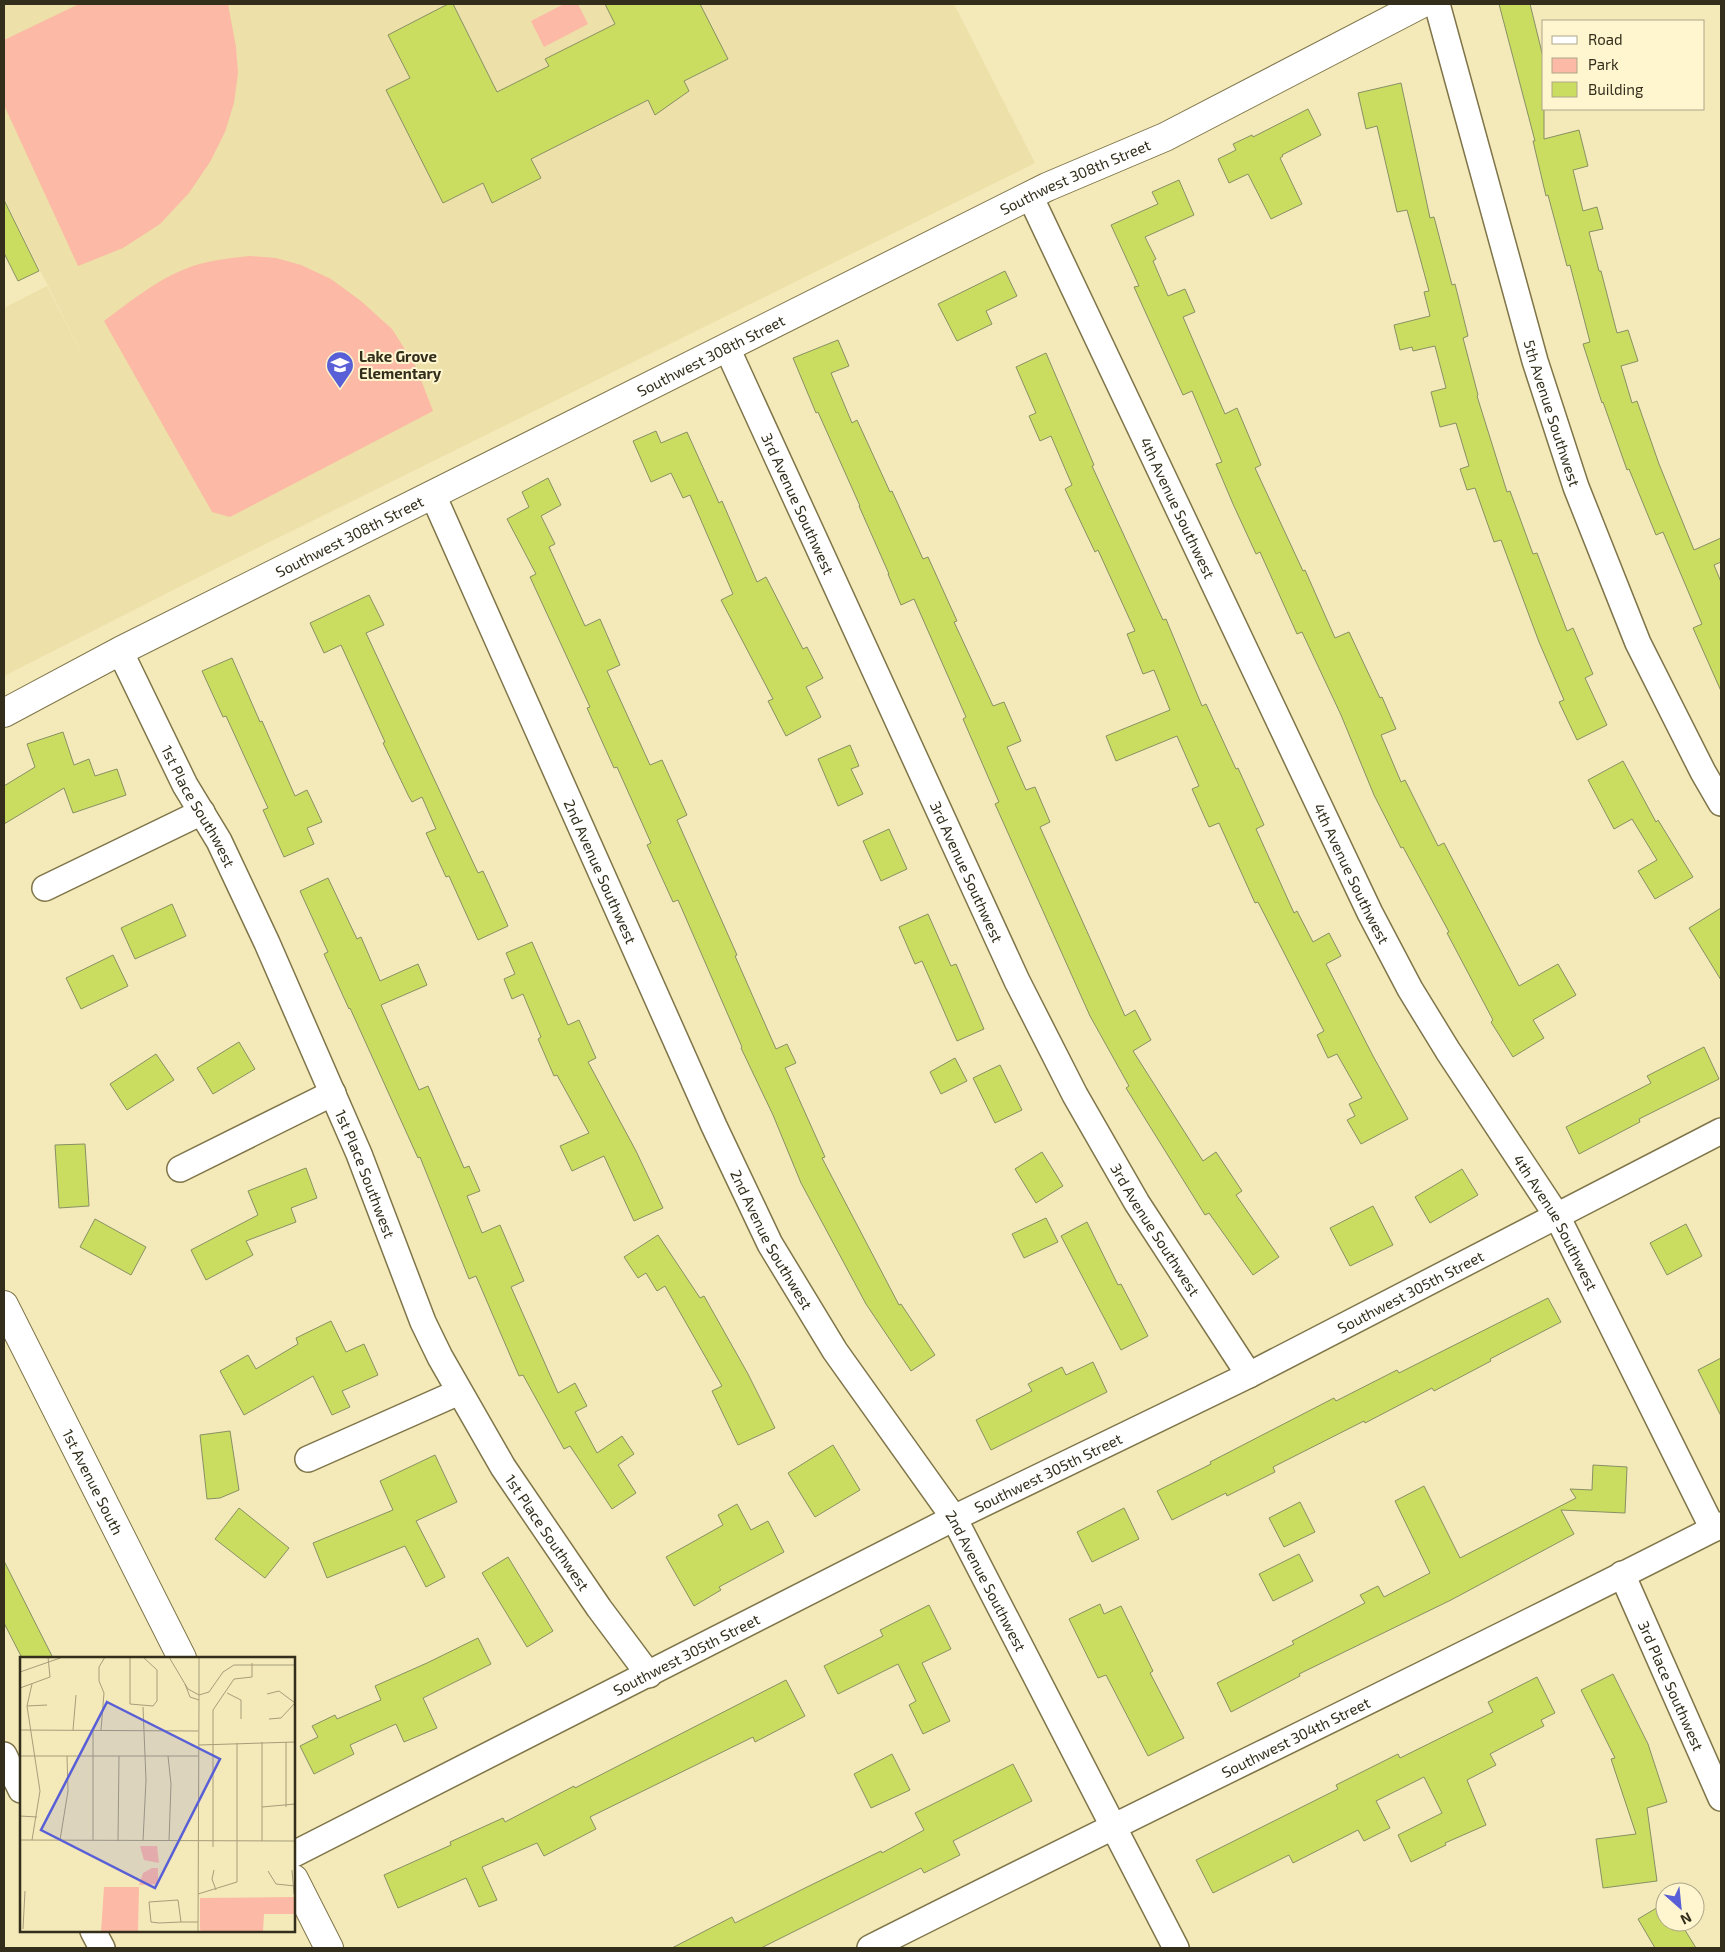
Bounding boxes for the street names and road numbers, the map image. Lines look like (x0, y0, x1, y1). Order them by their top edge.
street label: Southwest 308th Street (997, 135, 1153, 218)
street label: Southwest 308th Street (634, 311, 788, 400)
street label: 5th Avenue Southwest (1521, 338, 1584, 489)
street label: 3rd Avenue Southwest (758, 430, 838, 577)
street label: 4th Avenue Southwest (1137, 434, 1219, 581)
street label: Southwest 308th Street (272, 492, 427, 581)
street label: 1st Place Southwest (158, 742, 239, 870)
street label: 2nd Avenue Southwest (561, 796, 641, 947)
street label: 3rd Avenue Southwest (927, 798, 1007, 945)
street label: 4th Avenue Southwest (1310, 800, 1394, 947)
street label: 1st Place Southwest (332, 1107, 399, 1241)
street label: 4th Avenue Southwest (1510, 1151, 1602, 1294)
street label: 3rd Avenue Southwest (1107, 1160, 1204, 1299)
street label: 2nd Avenue Southwest (727, 1167, 817, 1313)
street label: Southwest 305th Street (1334, 1246, 1487, 1337)
street label: 1st Avenue South (59, 1426, 127, 1538)
street label: Southwest 305th Street (971, 1429, 1125, 1516)
street label: 1st Place Southwest (502, 1471, 594, 1594)
street label: 2nd Avenue Southwest (942, 1507, 1030, 1654)
street label: Southwest 305th Street (610, 1609, 763, 1699)
street label: 3rd Place Southwest (1635, 1618, 1708, 1754)
street label: Southwest 304th Street (1218, 1693, 1373, 1781)

